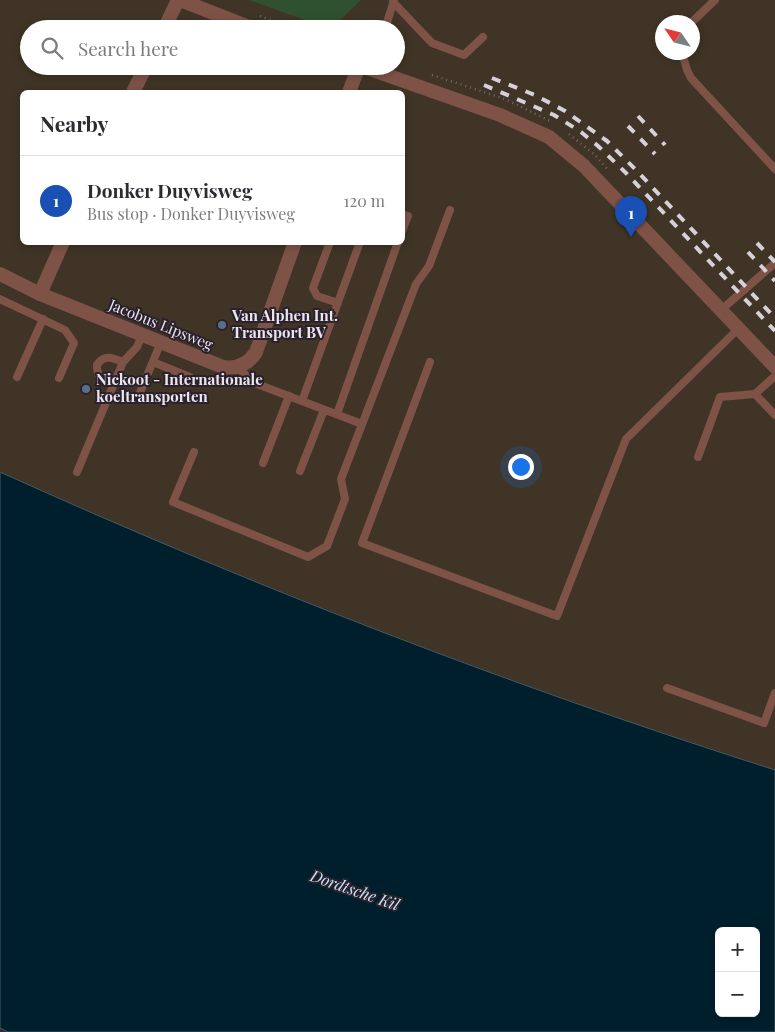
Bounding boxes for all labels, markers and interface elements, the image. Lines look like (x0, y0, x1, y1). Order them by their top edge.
north arrow (655, 15, 700, 60)
search box (20, 20, 405, 75)
icon: search (38, 34, 66, 62)
text: Search here (78, 35, 178, 61)
text: Nearby (40, 109, 109, 137)
text: Donker Duyvisweg (87, 177, 252, 203)
text: 1 (53, 190, 59, 211)
text: 120 m (344, 190, 385, 211)
pin: 1 (615, 196, 647, 237)
text: Bus stop · Donker Duyvisweg (87, 203, 295, 224)
street label: Jacobus Lipsweg (105, 294, 217, 354)
place label: Van Alphen Int. Transport BV (231, 305, 338, 342)
marker: Van Alphen Int. Transport BV (216, 319, 228, 331)
place label: Nickoot - Internationale koeltransporten (96, 369, 263, 406)
marker: Nickoot - Internationale koeltransporten (80, 383, 92, 395)
your location (508, 454, 534, 480)
water label: Dordtsche Kil (307, 864, 403, 915)
map controls (715, 927, 760, 1017)
button: + (715, 927, 760, 972)
button: − (715, 972, 760, 1017)

